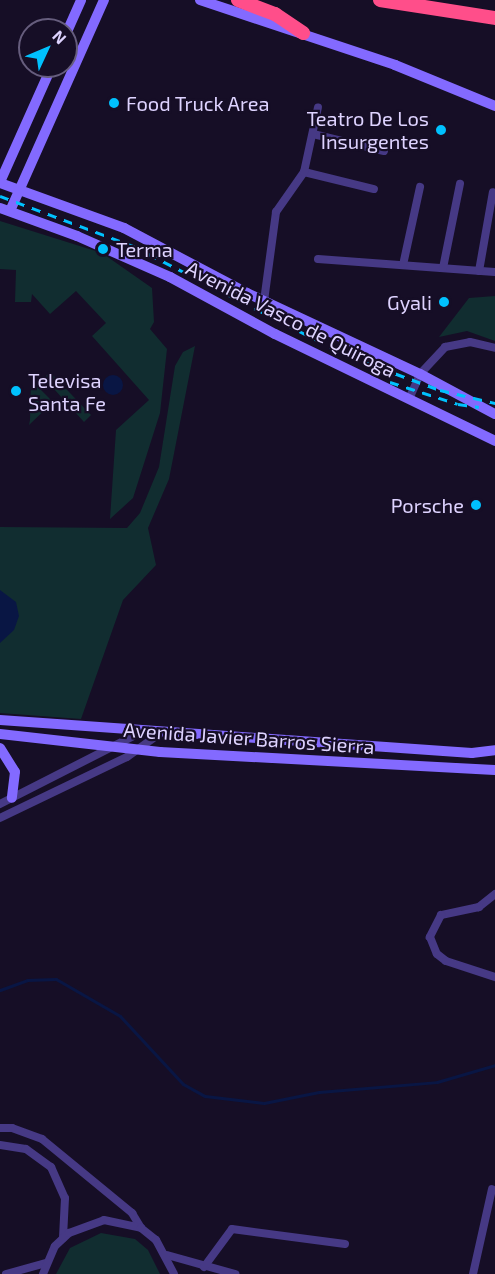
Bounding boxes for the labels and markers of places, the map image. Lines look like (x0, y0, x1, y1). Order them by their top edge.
place label: Food Truck Area (126, 91, 271, 115)
marker: Food Truck Area (107, 96, 121, 110)
place label: Teatro De Los Insurgentes (306, 106, 429, 153)
marker: Teatro De Los Insurgentes (434, 123, 448, 137)
place label: Terma (116, 237, 173, 261)
marker: Terma (94, 240, 112, 258)
place label: Gyali (387, 290, 432, 314)
marker: Gyali (437, 295, 451, 309)
place label: Televisa Santa Fe (28, 368, 106, 415)
marker: Televisa Santa Fe (9, 384, 23, 398)
place label: Porsche (391, 493, 464, 517)
marker: Porsche (469, 498, 483, 512)

